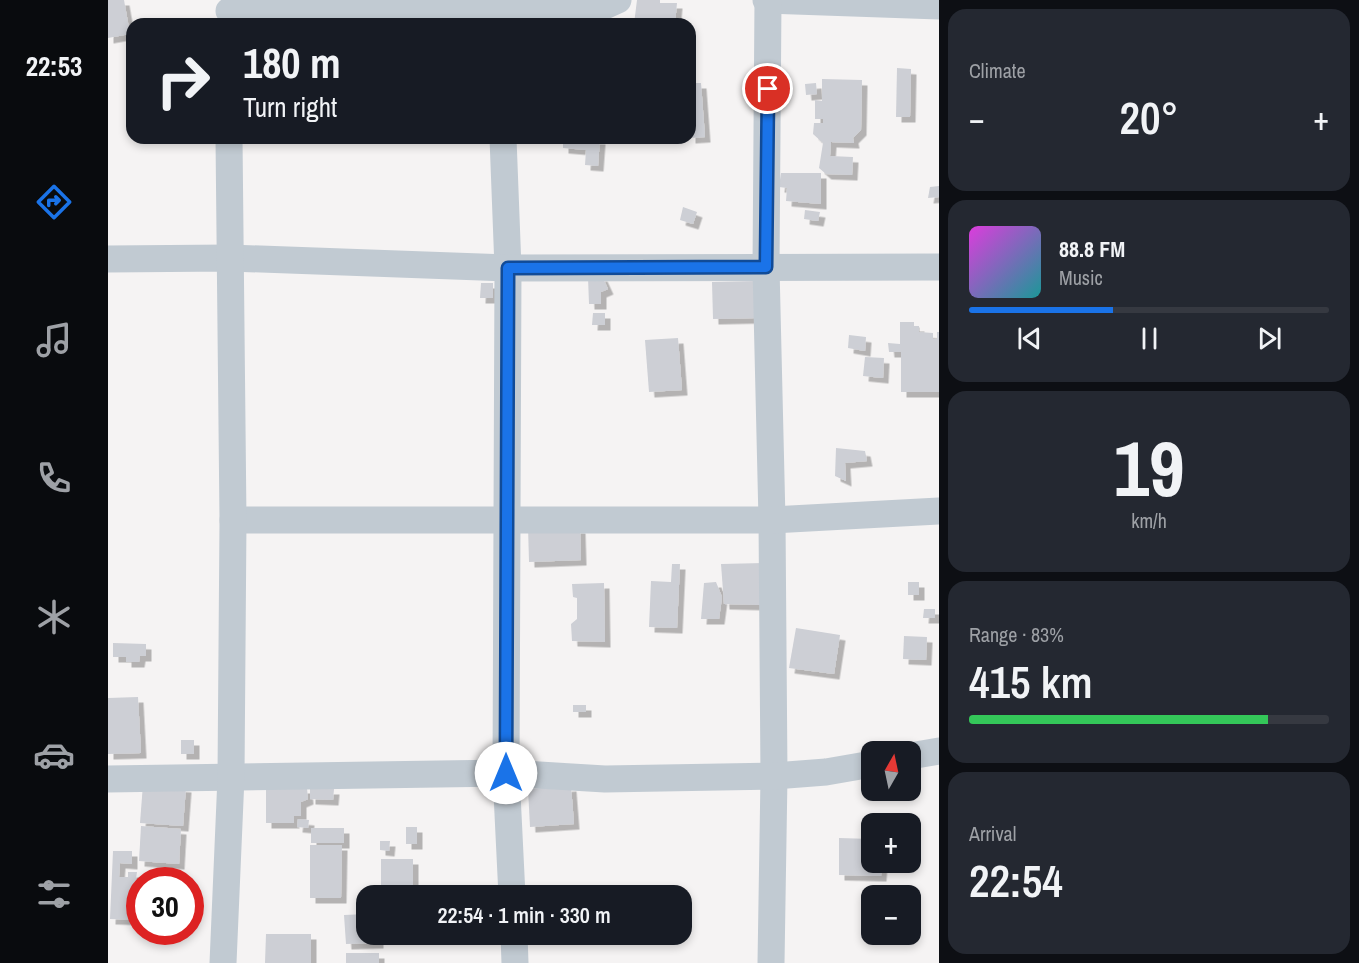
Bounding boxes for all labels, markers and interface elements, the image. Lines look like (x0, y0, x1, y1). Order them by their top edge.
text: 180 m (243, 35, 341, 91)
icon: right (144, 42, 222, 120)
text: 22:53 (26, 48, 82, 84)
text: Climate (969, 57, 1026, 84)
pin (742, 63, 793, 114)
icon: arrive (751, 72, 784, 105)
text: 20° (1119, 87, 1179, 148)
text: Turn right (243, 89, 337, 125)
text: − (969, 96, 985, 140)
text: + (1313, 96, 1329, 140)
icon: directions (33, 181, 75, 223)
text: 88.8 FM (1059, 234, 1125, 264)
text: Music (1059, 264, 1103, 291)
icon: music (33, 319, 75, 361)
icon: previous (1013, 322, 1046, 355)
icon: pause (1133, 322, 1166, 355)
icon: next (1253, 322, 1286, 355)
text: 19 (1113, 415, 1185, 520)
icon: phone (33, 457, 75, 499)
text: km/h (1131, 507, 1167, 534)
icon: climate (33, 596, 75, 638)
text: Range · 83% (969, 621, 1064, 648)
text: 415 km (969, 651, 1093, 712)
icon: car (33, 734, 75, 776)
position arrow (474, 741, 538, 805)
north arrow (861, 741, 921, 801)
map controls (861, 741, 921, 945)
button: + (861, 813, 921, 873)
text: Arrival (969, 820, 1016, 847)
text: 22:54 (969, 850, 1063, 911)
speed limit sign: 30 (126, 867, 204, 945)
icon: filters (33, 873, 75, 915)
button: − (861, 885, 921, 945)
text: 22:54 · 1 min · 330 m (437, 900, 611, 930)

